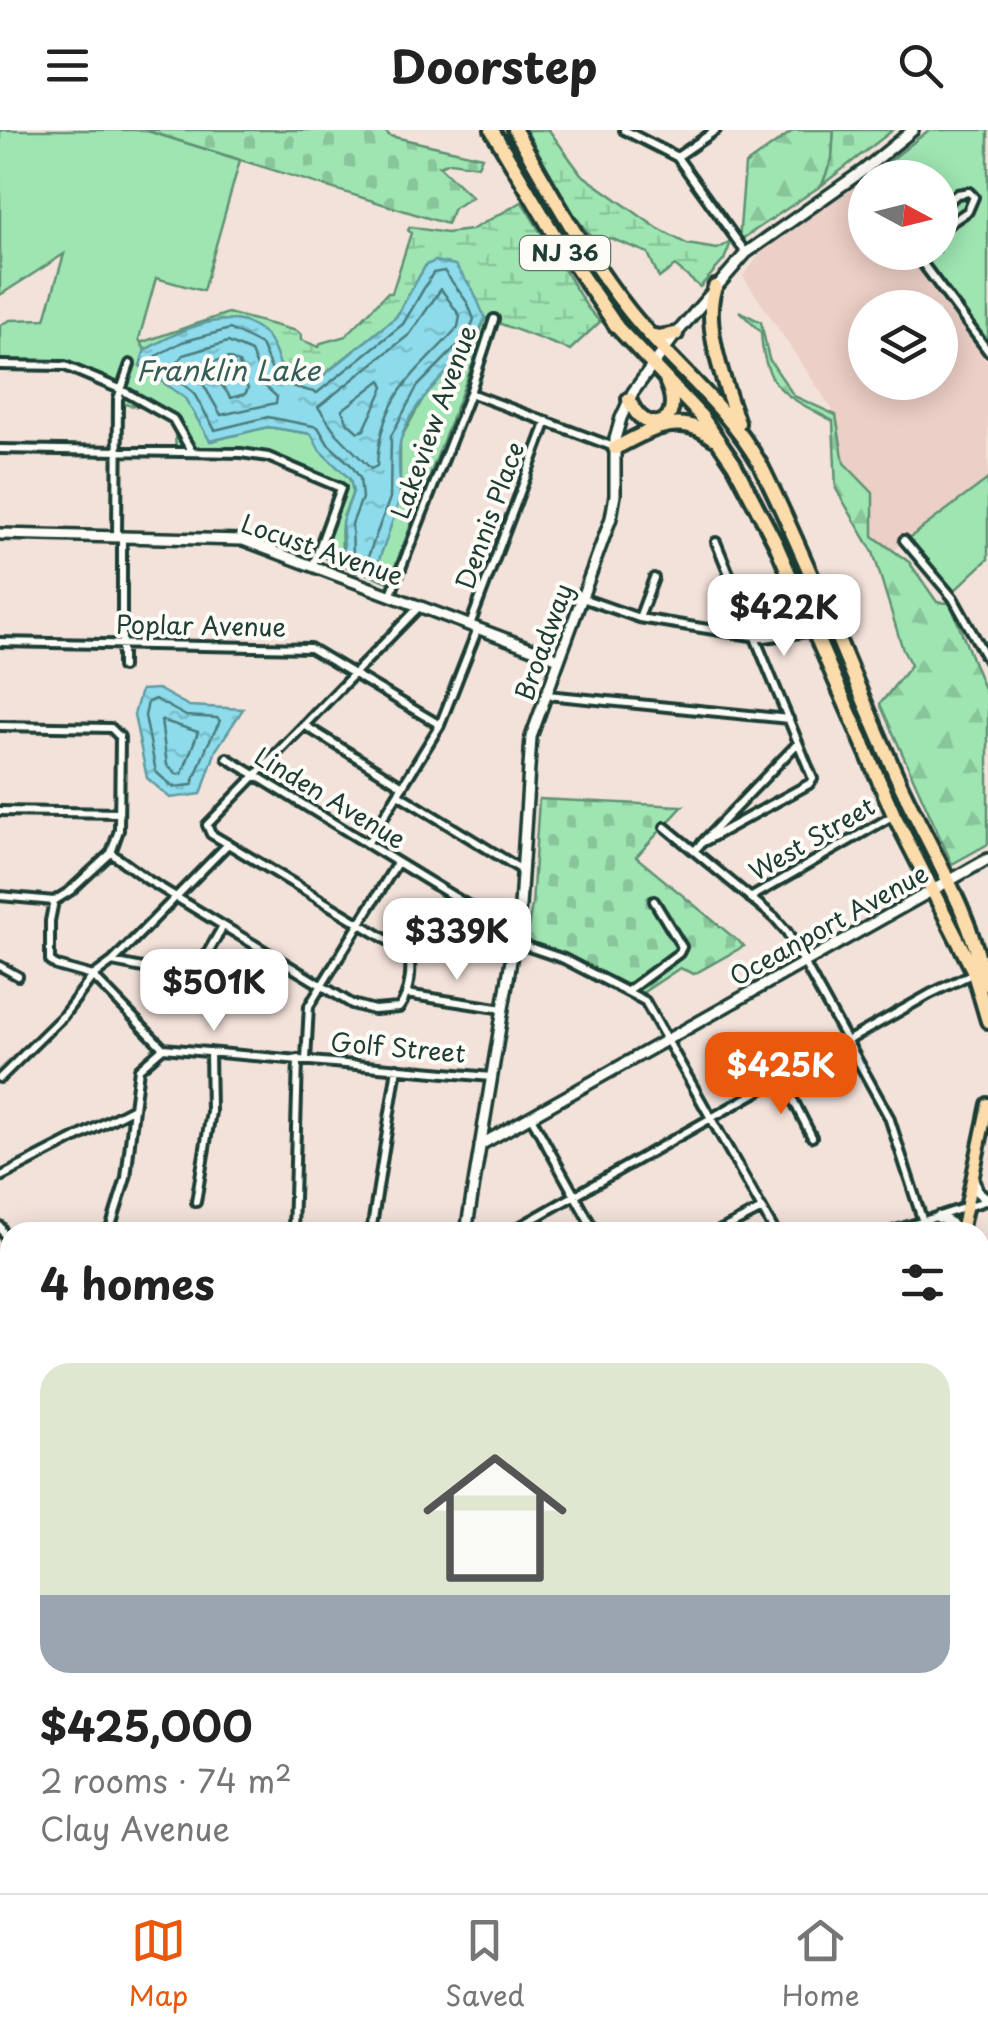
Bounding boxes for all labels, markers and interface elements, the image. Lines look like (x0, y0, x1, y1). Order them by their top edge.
text: Doorstep (391, 31, 597, 99)
icon: menu (40, 38, 95, 93)
icon: search (893, 38, 948, 93)
north arrow (848, 160, 958, 270)
map controls (848, 160, 958, 400)
road number: NJ 36 (520, 236, 610, 270)
button: layers (848, 290, 958, 400)
street label: Lakeview Avenue (380, 319, 486, 524)
water label: Franklin Lake (136, 348, 322, 391)
street label: Dennis Place (445, 437, 533, 595)
street label: Locust Avenue (236, 504, 408, 595)
pin: $422K (714, 574, 854, 659)
street label: Broadway (504, 578, 582, 705)
text: $422K (730, 582, 839, 630)
street label: Poplar Avenue (116, 605, 286, 645)
street label: Linden Avenue (248, 737, 413, 857)
street label: West Street (741, 787, 882, 890)
street label: Oceanport Avenue (722, 854, 935, 995)
pin: $339K (387, 898, 527, 983)
text: $339K (405, 906, 509, 954)
pin: $501K (144, 949, 284, 1034)
text: $501K (162, 957, 266, 1005)
street label: Golf Street (329, 1022, 467, 1072)
pin: $425K (711, 1032, 851, 1117)
text: $425K (727, 1040, 835, 1088)
text: 4 homes (40, 1251, 215, 1314)
icon: filters (895, 1255, 950, 1310)
icon: home (405, 1428, 585, 1608)
text: $425,000 (40, 1693, 253, 1756)
text: 2 rooms · 74 m² (40, 1756, 292, 1804)
text: Clay Avenue (40, 1804, 230, 1852)
tab: Map (128, 1913, 188, 2016)
tab: Saved (445, 1913, 525, 2016)
tab: Home (782, 1913, 860, 2016)

